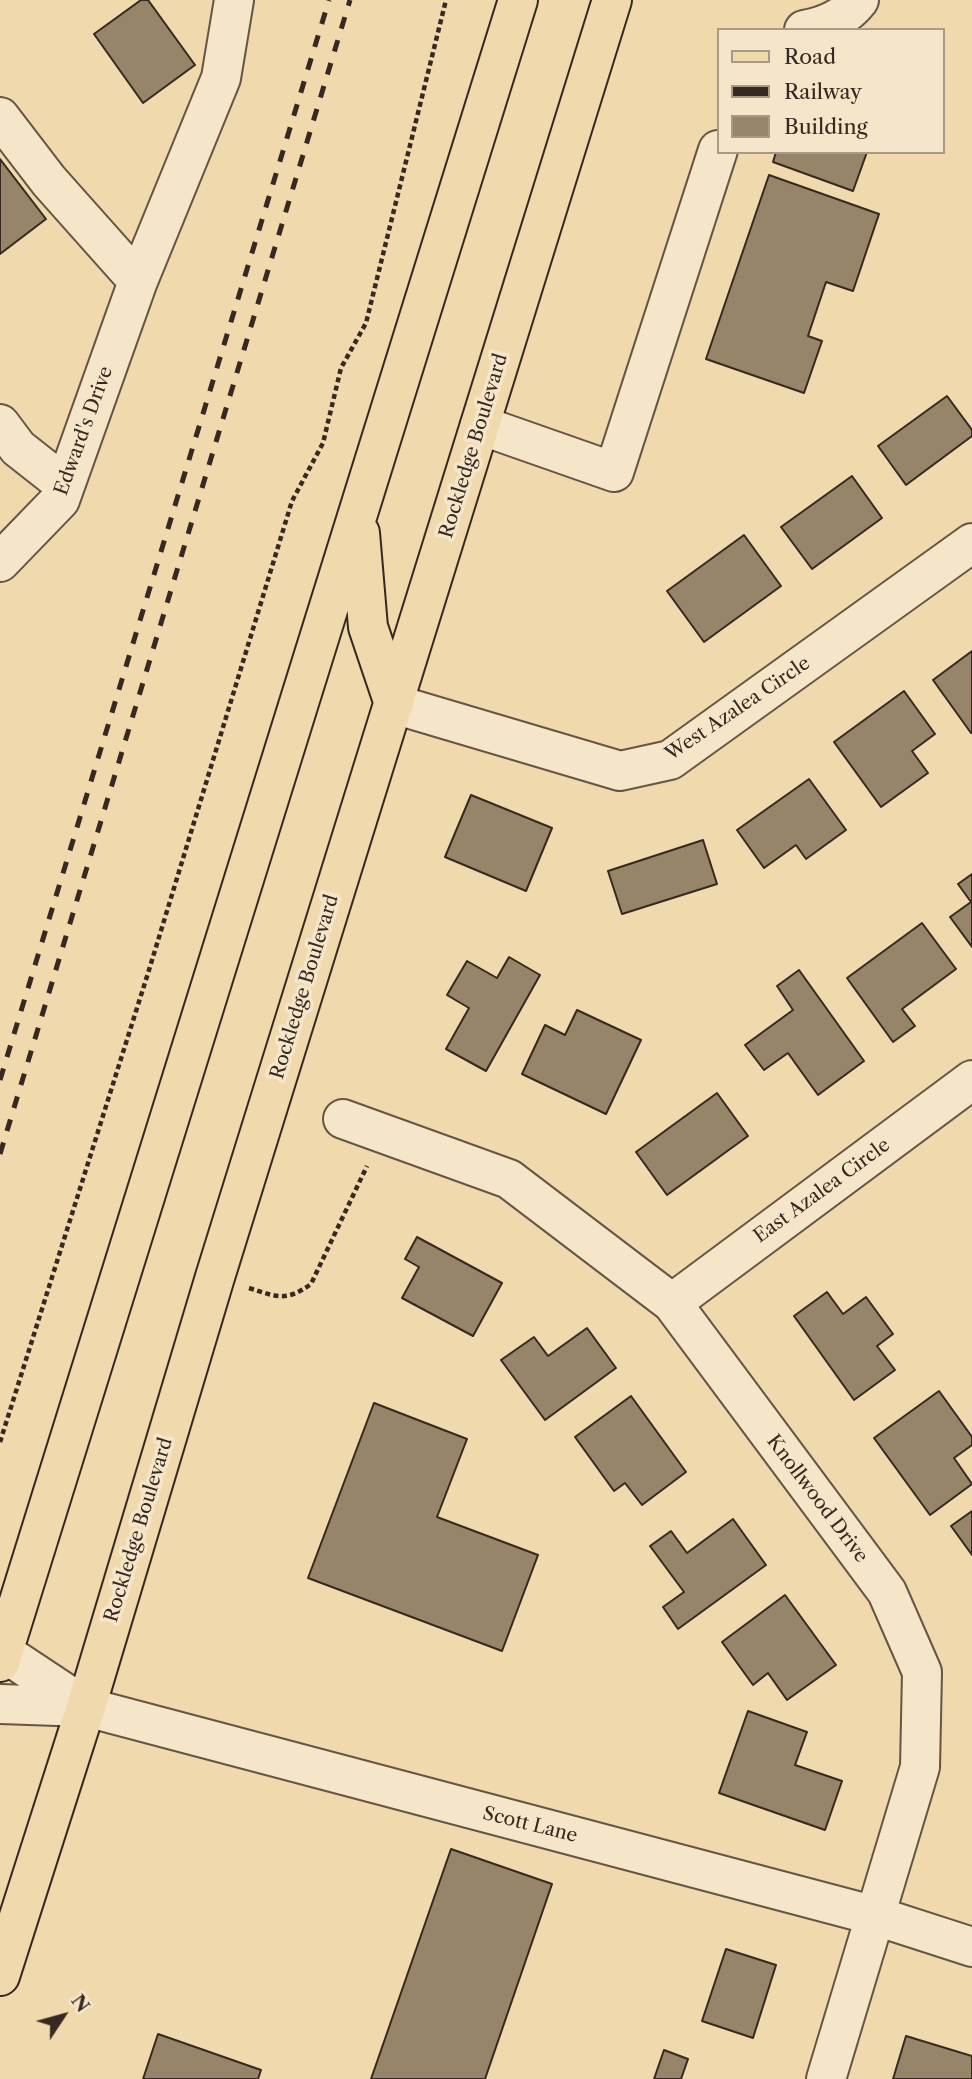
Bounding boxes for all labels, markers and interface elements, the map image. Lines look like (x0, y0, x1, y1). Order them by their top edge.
legend (716, 28, 944, 154)
text: Road (784, 44, 836, 69)
text: Railway (784, 79, 862, 104)
text: Building (784, 114, 868, 139)
street label: Rockledge Boulevard (435, 351, 513, 541)
street label: Edward's Drive (50, 363, 118, 499)
street label: West Azalea Circle (661, 652, 815, 766)
street label: Rockledge Boulevard (266, 892, 344, 1082)
street label: East Azalea Circle (749, 1134, 895, 1248)
street label: Knollwood Drive (762, 1431, 872, 1567)
street label: Rockledge Boulevard (100, 1435, 178, 1625)
street label: Scott Lane (480, 1802, 580, 1848)
north arrow (28, 1981, 98, 2051)
text: N (66, 1990, 95, 2017)

